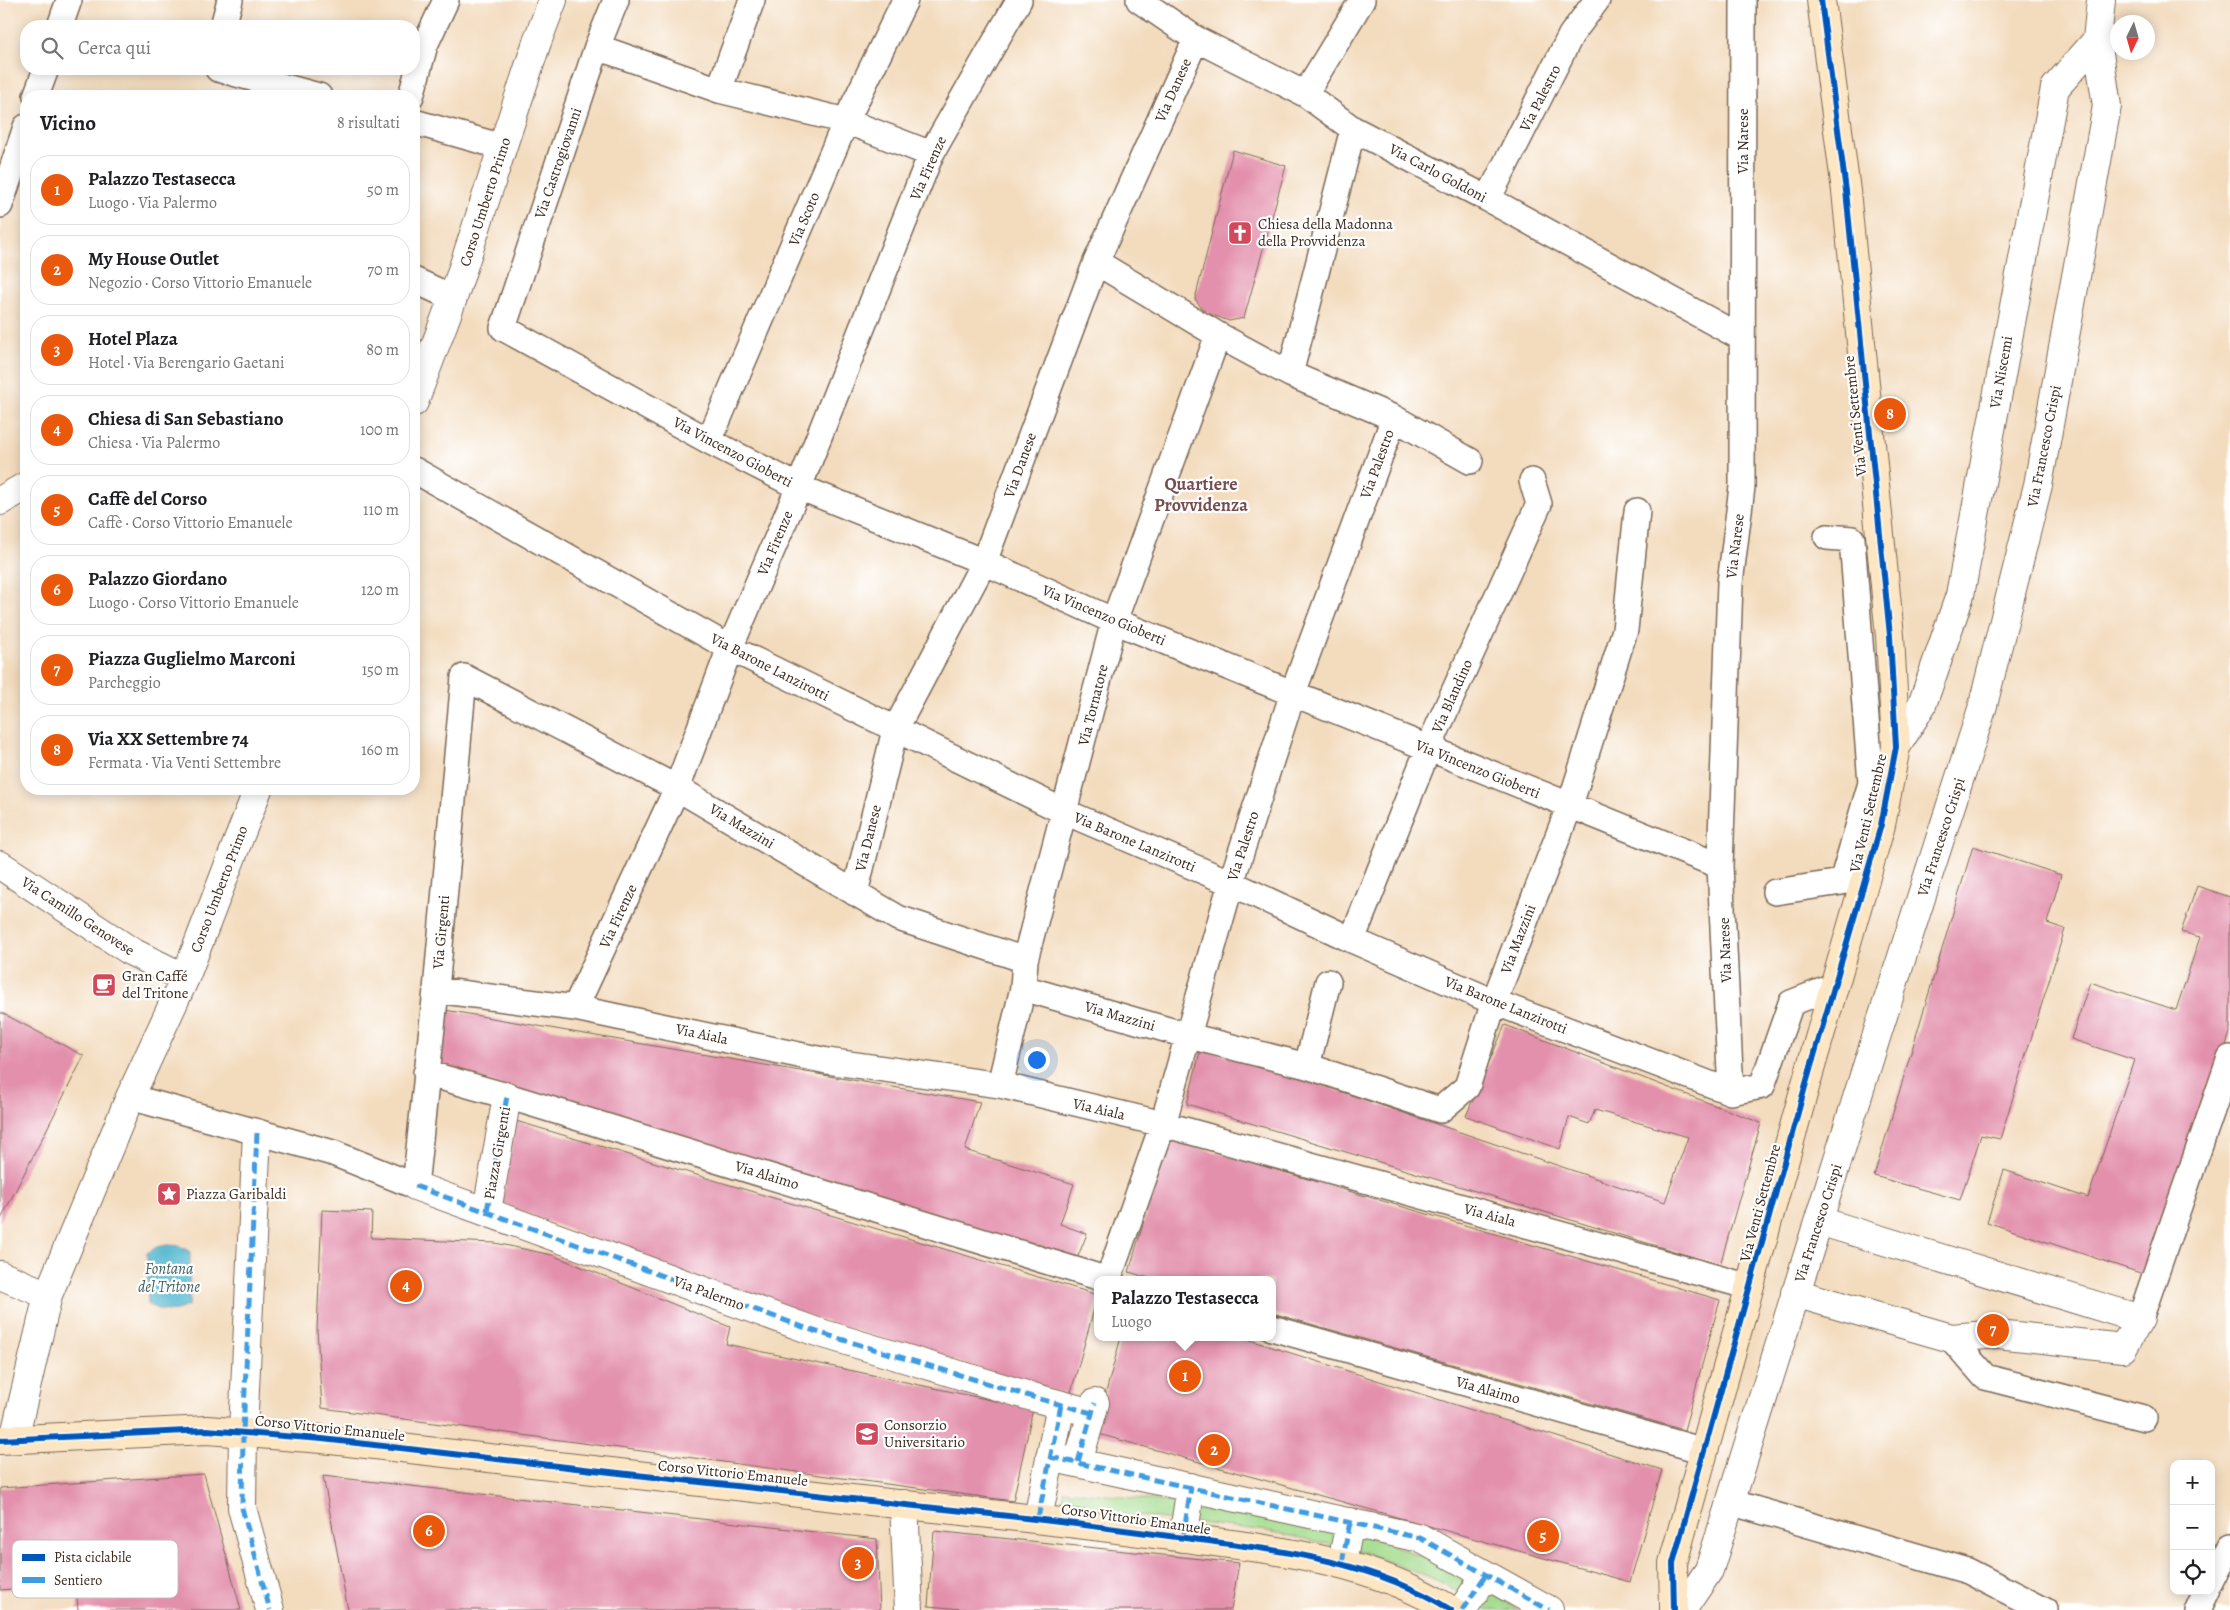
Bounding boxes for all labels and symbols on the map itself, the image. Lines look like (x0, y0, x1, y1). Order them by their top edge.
north arrow (2110, 15, 2155, 60)
street label: Via Danese (1150, 55, 1196, 126)
street label: Via Palestro (1514, 61, 1565, 136)
street label: Via Castrogiovanni (529, 105, 586, 222)
street label: Via Narese (1733, 108, 1753, 175)
street label: Via Firenze (905, 132, 951, 204)
street label: Corso Umberto Primo (455, 135, 515, 269)
street label: Via Carlo Goldoni (1385, 138, 1490, 207)
street label: Via Scoto (783, 189, 824, 250)
place label: Chiesa della Madonna della Provvidenza (1258, 214, 1393, 251)
church icon: Chiesa della Madonna della Provvidenza (1227, 220, 1253, 246)
street label: Via Niscemi (1985, 334, 2017, 411)
street label: Via Venti Settembre (1839, 354, 1871, 478)
street label: Via Francesco Crispi (2022, 383, 2066, 510)
pin: 8 (1874, 395, 1906, 433)
street label: Via Vincenzo Gioberti (669, 412, 796, 492)
street label: Via Palestro (1355, 427, 1399, 502)
street label: Via Danese (999, 429, 1041, 501)
district label: Quartiere Provvidenza (1154, 472, 1248, 517)
street label: Via Firenze (752, 507, 798, 579)
street label: Via Narese (1721, 512, 1749, 581)
street label: Via Vincenzo Gioberti (1038, 579, 1169, 650)
street label: Via Barone Lanzirotti (706, 628, 833, 706)
street label: Via Blandino (1426, 656, 1477, 737)
street label: Via Tornatore (1073, 662, 1113, 749)
street label: Via Vincenzo Gioberti (1412, 734, 1543, 803)
street label: Via Venti Settembre (1844, 751, 1891, 875)
street label: Via Francesco Crispi (1912, 775, 1970, 900)
street label: Via Mazzini (705, 798, 778, 853)
street label: Via Danese (850, 802, 886, 874)
street label: Via Barone Lanzirotti (1070, 807, 1199, 877)
street label: Via Palestro (1222, 809, 1264, 884)
street label: Corso Umberto Primo (186, 823, 252, 955)
street label: Via Camillo Genovese (17, 871, 139, 960)
street label: Via Firenze (594, 880, 642, 952)
street label: Via Girgenti (428, 894, 454, 971)
street label: Via Mazzini (1495, 901, 1540, 977)
street label: Via Narese (1714, 917, 1736, 984)
place label: Gran Caffé del Tritone (122, 966, 189, 1003)
street label: Via Barone Lanzirotti (1441, 971, 1570, 1039)
cafe icon: Gran Caffé del Tritone (91, 972, 117, 998)
street label: Via Mazzini (1081, 996, 1158, 1036)
street label: Via Aiala (673, 1018, 730, 1049)
your location (1024, 1047, 1050, 1073)
street label: Via Aiala (1070, 1093, 1127, 1125)
street label: Piazza Girgenti (479, 1105, 515, 1201)
street label: Via Venti Settembre (1734, 1142, 1785, 1265)
street label: Via Alaimo (732, 1155, 801, 1194)
street label: Via Francesco Crispi (1789, 1161, 1847, 1286)
place icon: Piazza Garibaldi (156, 1181, 182, 1207)
place label: Piazza Garibaldi (186, 1184, 286, 1204)
street label: Via Aiala (1461, 1198, 1518, 1232)
water label: Fontana del Tritone (138, 1258, 200, 1298)
pin: 4 (390, 1267, 422, 1305)
street label: Via Palermo (670, 1271, 747, 1315)
pin: 7 (1977, 1311, 2009, 1349)
pin: 1 (1169, 1357, 1201, 1395)
street label: Via Alaimo (1453, 1371, 1522, 1409)
street label: Corso Vittorio Emanuele (254, 1410, 406, 1446)
place label: Consorzio Universitario (884, 1415, 965, 1452)
school or university icon: Consorzio Universitario (854, 1421, 880, 1447)
pin: 2 (1198, 1431, 1230, 1469)
street label: Corso Vittorio Emanuele (657, 1455, 809, 1491)
street label: Corso Vittorio Emanuele (1060, 1499, 1212, 1539)
pin: 6 (413, 1512, 445, 1550)
pin: 5 (1527, 1517, 1559, 1555)
legend (12, 1540, 178, 1598)
pin: 3 (842, 1544, 874, 1582)
text: Pista ciclabile (54, 1548, 132, 1567)
text: Sentiero (54, 1571, 102, 1590)

